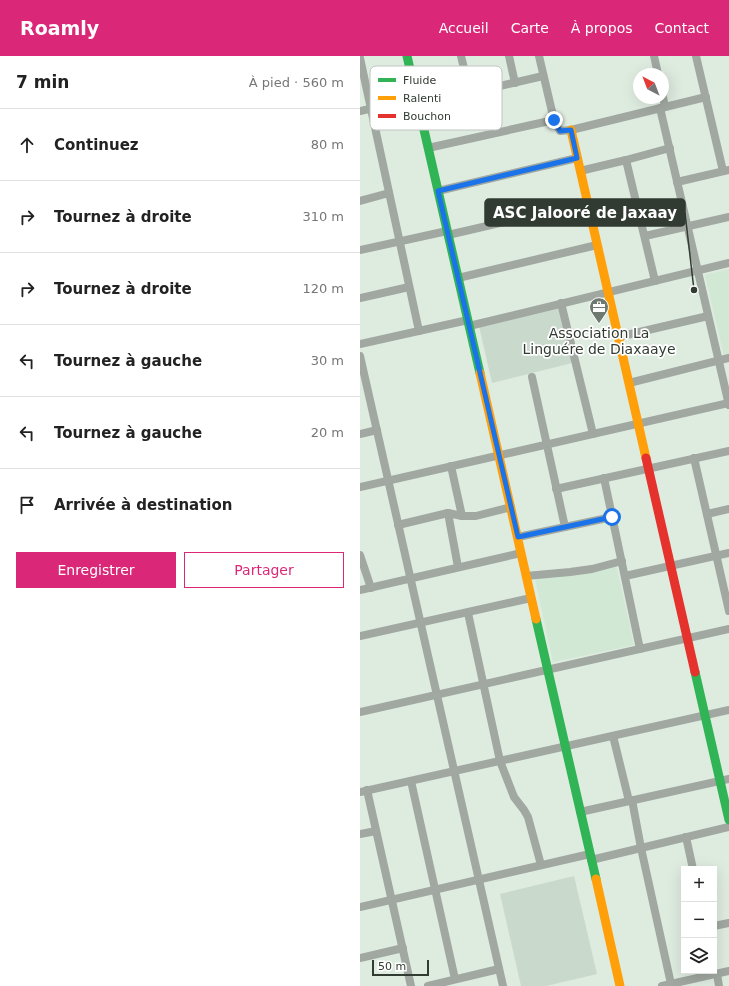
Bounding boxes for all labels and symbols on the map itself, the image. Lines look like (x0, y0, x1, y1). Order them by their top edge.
legend (370, 66, 502, 130)
north arrow (633, 68, 669, 104)
text: Fluide (403, 74, 436, 87)
text: Ralenti (403, 92, 441, 105)
text: Bouchon (403, 110, 451, 123)
route end (545, 111, 563, 129)
callout: ASC Jalooré de Jaxaay (485, 199, 685, 226)
text: ASC Jalooré de Jaxaay (493, 204, 677, 222)
office icon: Association La Linguére de Diaxaaye (588, 296, 610, 324)
place label: Association La Linguére de Diaxaaye (523, 325, 676, 357)
route start (603, 508, 621, 526)
scale bar (372, 958, 429, 977)

